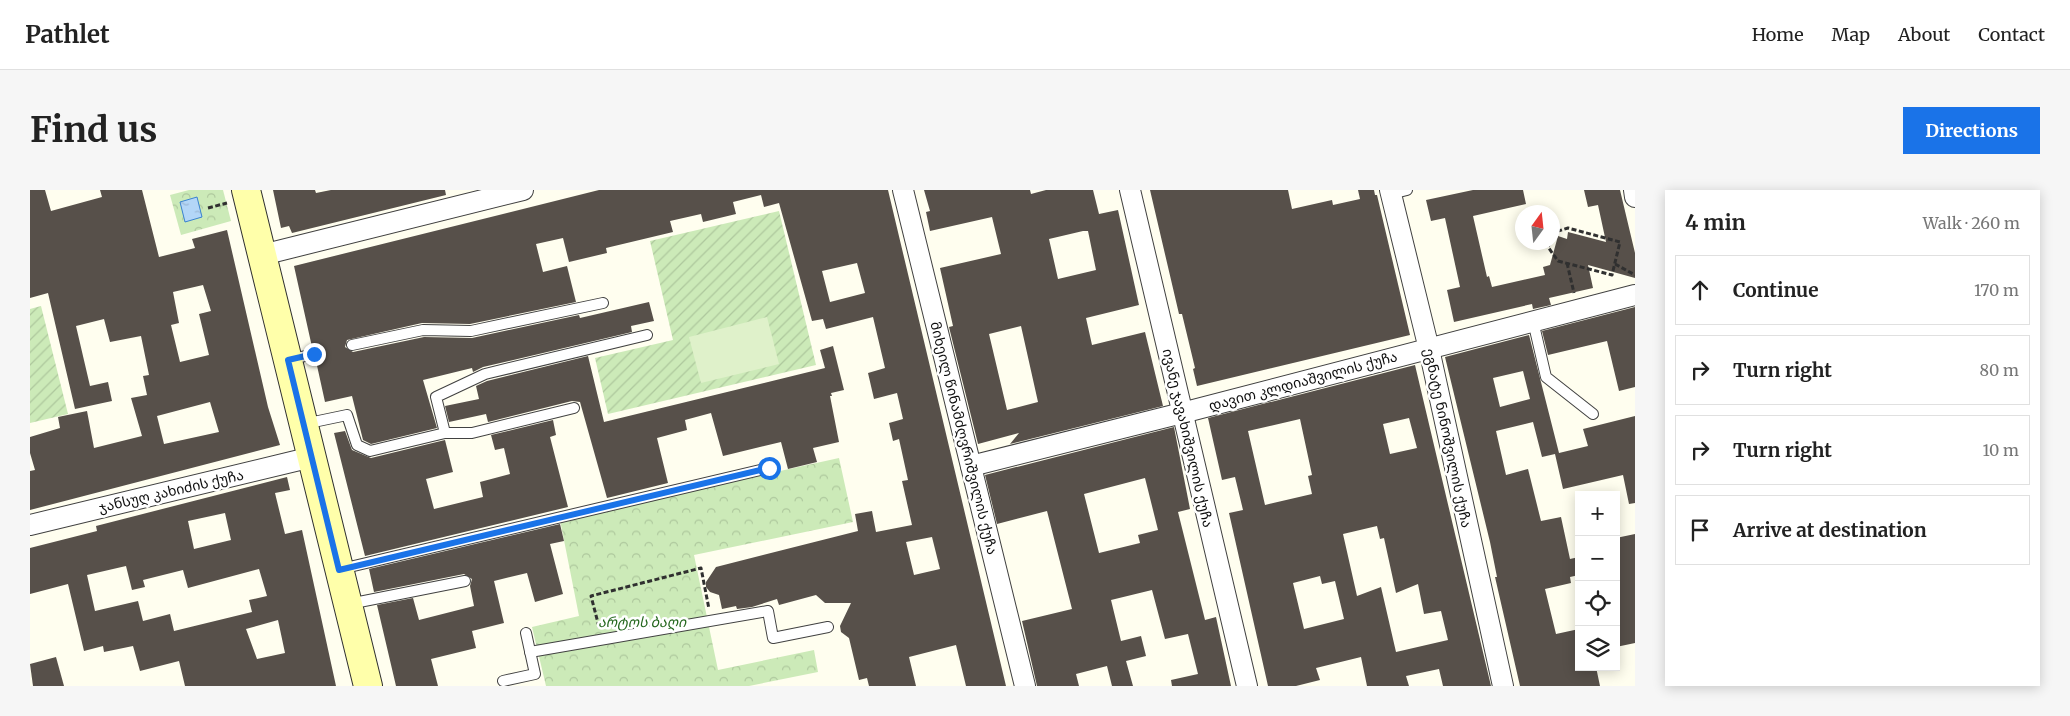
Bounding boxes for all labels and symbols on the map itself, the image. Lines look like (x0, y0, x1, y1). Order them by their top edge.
north arrow (1515, 205, 1560, 250)
street label: მიხეილ წინამძღვრიშვილის ქუჩა (926, 320, 1002, 556)
route end (303, 343, 326, 366)
street label: ივანე ჯავახიშვილის ქუჩა (1159, 347, 1217, 529)
street label: დავით კლდიაშვილის ქუჩა (1207, 347, 1399, 415)
street label: ეგნატე ნინოშვილის ქუჩა (1420, 347, 1476, 529)
route start (758, 457, 781, 480)
street label: ჯანსუღ კახიძის ქუჩა (97, 466, 245, 516)
park label: არტოს ბაღი (598, 613, 687, 631)

